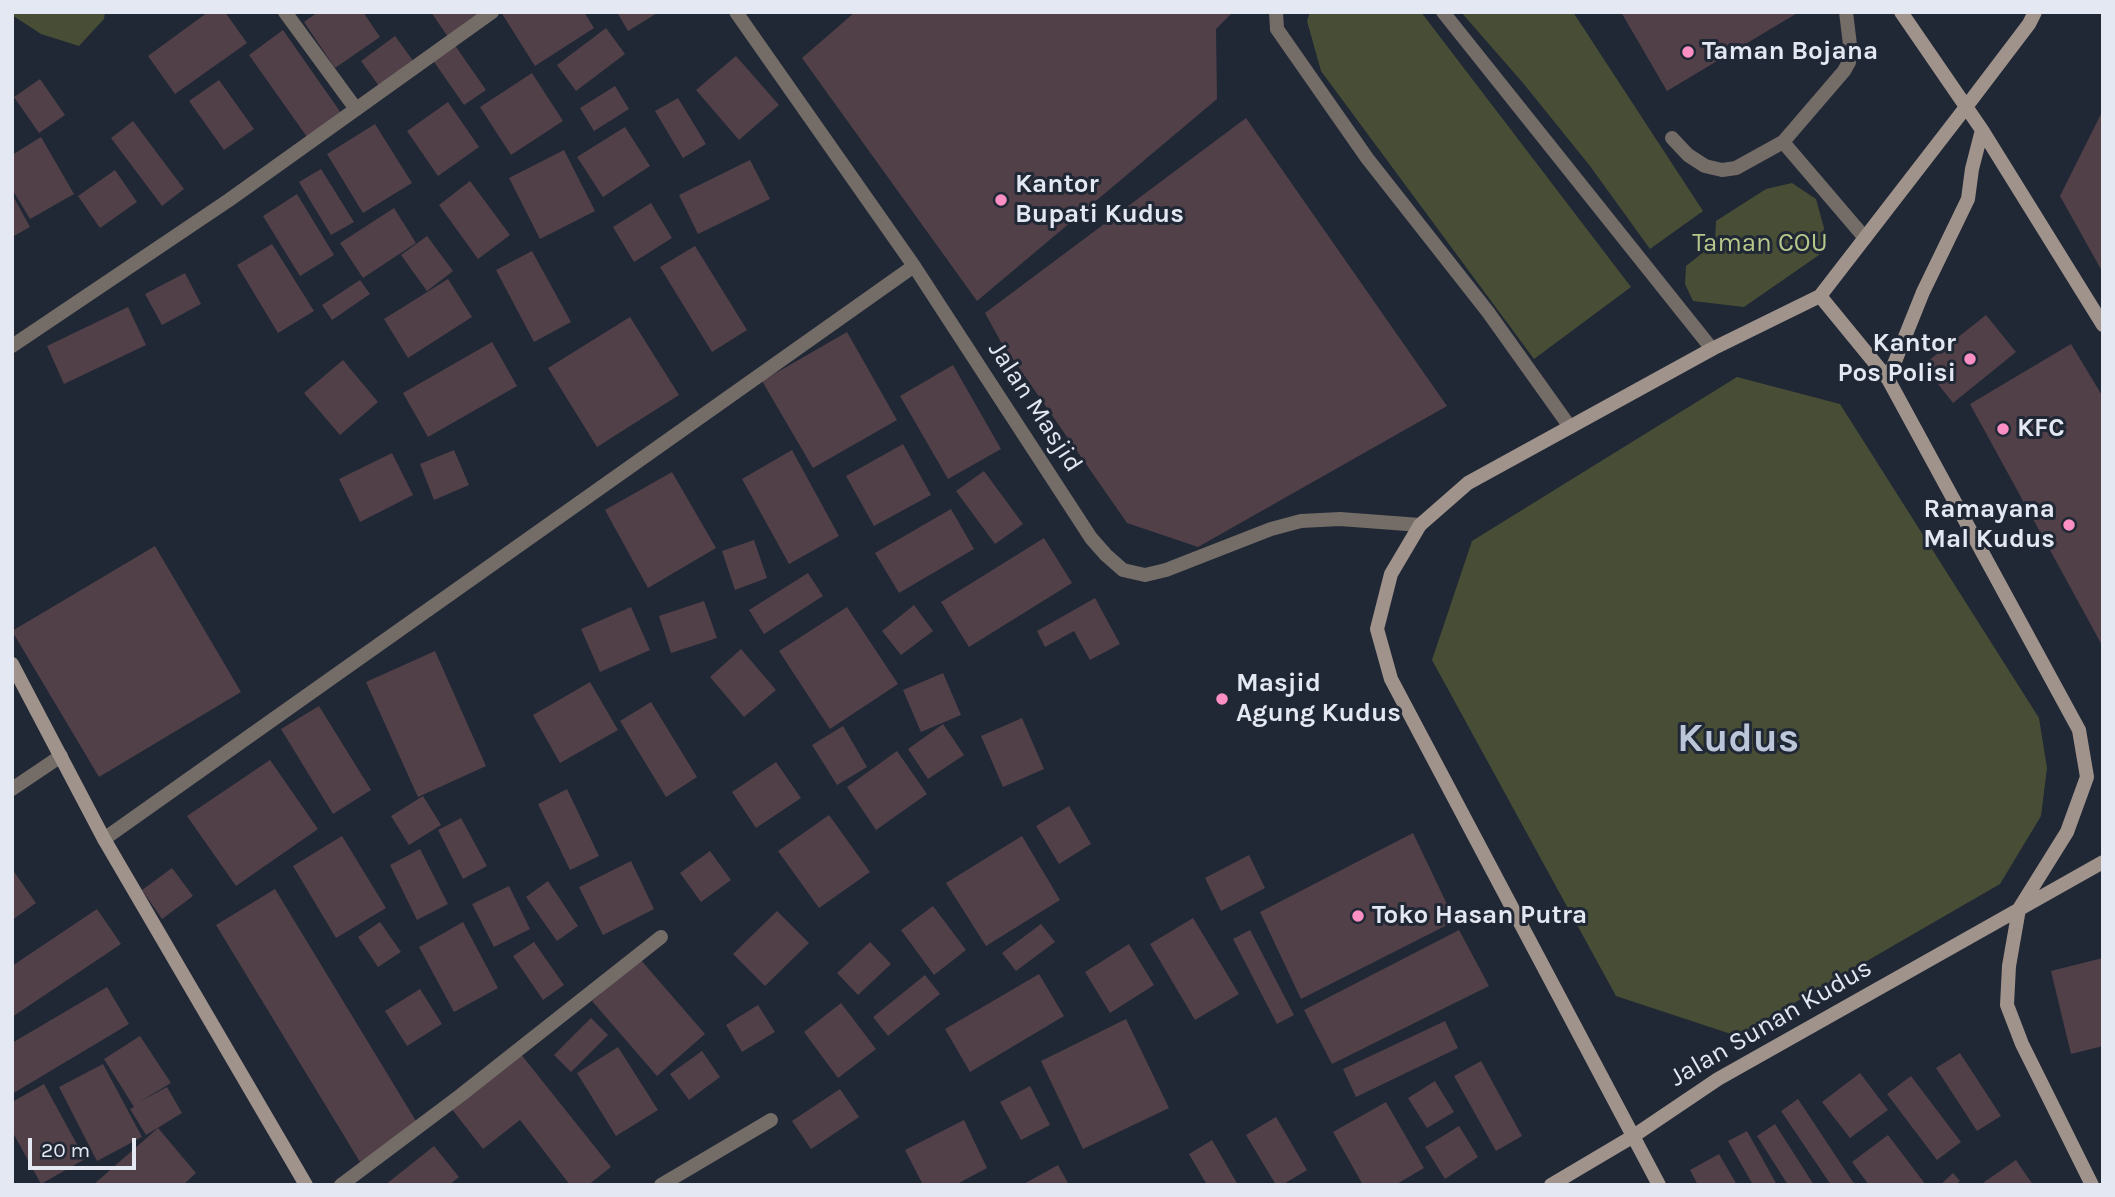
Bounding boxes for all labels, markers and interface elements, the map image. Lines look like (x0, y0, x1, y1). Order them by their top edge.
place label: Taman Bojana (1702, 36, 1878, 68)
marker: Taman Bojana (1680, 44, 1696, 60)
place label: Kantor Bupati Kudus (1015, 169, 1184, 230)
marker: Kantor Bupati Kudus (993, 192, 1009, 208)
park label: Taman COU (1692, 228, 1828, 260)
place label: Kantor Pos Polisi (1837, 328, 1956, 390)
street label: Jalan Masjid (981, 336, 1089, 478)
marker: Kantor Pos Polisi (1962, 351, 1978, 367)
place label: KFC (2017, 413, 2065, 445)
marker: KFC (1995, 421, 2011, 437)
place label: Ramayana Mal Kudus (1923, 494, 2055, 556)
marker: Ramayana Mal Kudus (2061, 517, 2077, 533)
place label: Masjid Agung Kudus (1236, 668, 1401, 730)
marker: Masjid Agung Kudus (1214, 691, 1230, 707)
district label: Kudus (1677, 716, 1799, 764)
place label: Toko Hasan Putra (1372, 900, 1587, 932)
marker: Toko Hasan Putra (1350, 908, 1366, 924)
street label: Jalan Sunan Kudus (1664, 953, 1878, 1093)
scale bar (32, 1124, 140, 1168)
text: 20 m (41, 1138, 90, 1162)

